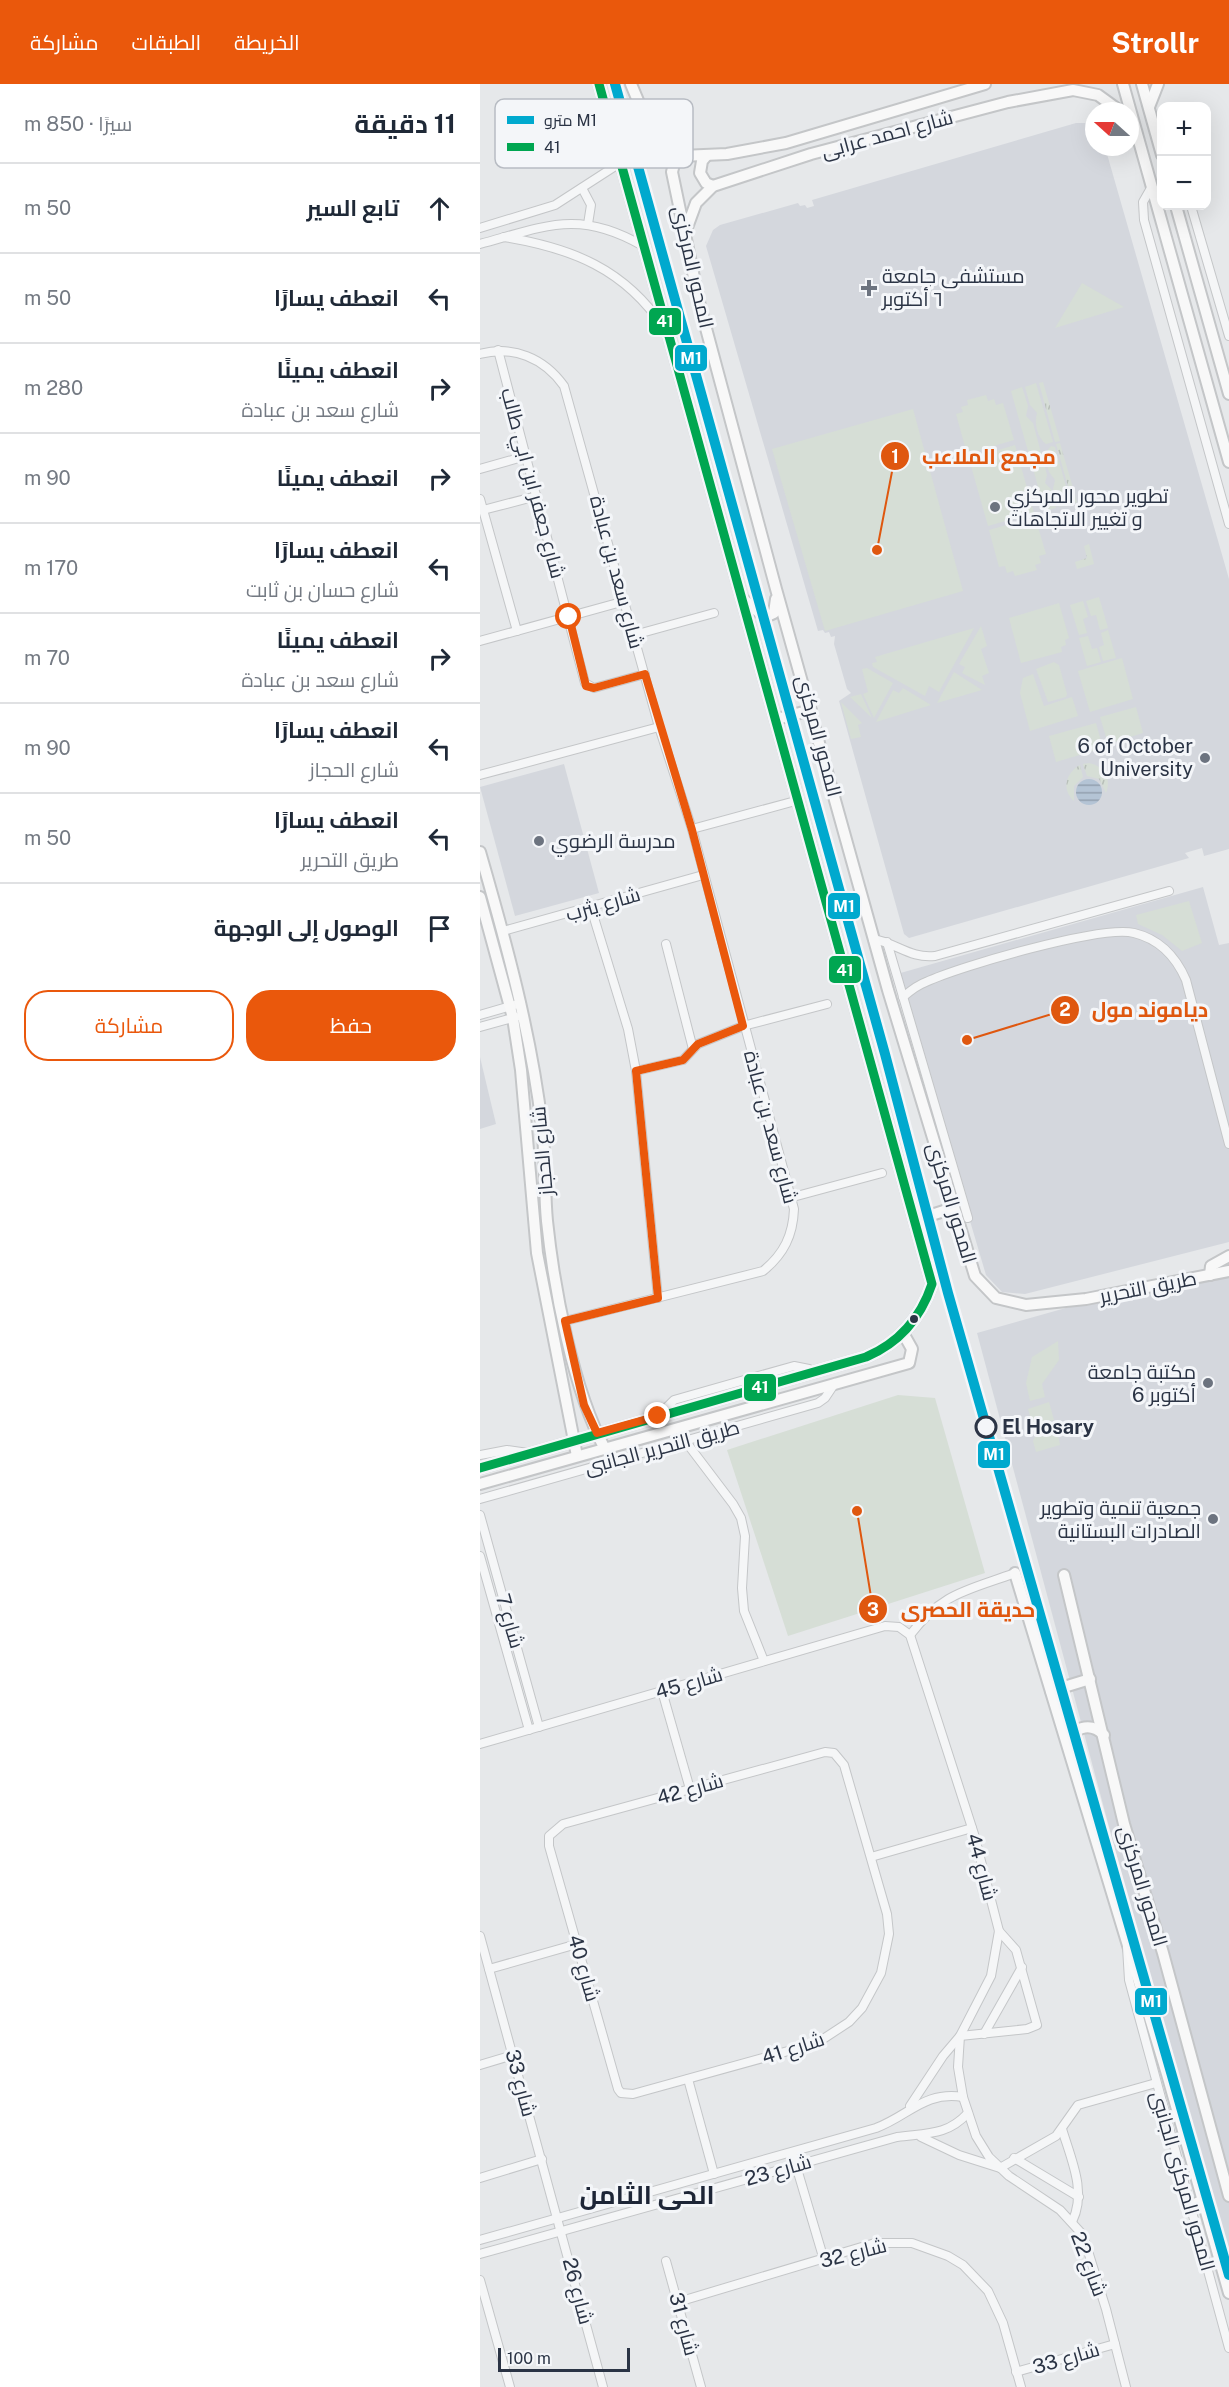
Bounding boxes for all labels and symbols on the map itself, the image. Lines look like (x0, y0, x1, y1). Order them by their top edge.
legend (495, 99, 693, 168)
north arrow (1085, 102, 1139, 156)
street label: شارع احمد عرابى (819, 105, 956, 165)
text: مترو M1 (544, 111, 597, 130)
text: 41 (544, 138, 561, 157)
street label: المحور المركزى (666, 203, 719, 331)
place label: مستشفى جامعة ٦ أكتوبر (881, 264, 1025, 311)
marker: مستشفى جامعة ٦ أكتوبر (860, 279, 878, 297)
line badge: 41 (648, 307, 682, 336)
text: 41 (656, 312, 674, 331)
line badge: M1 (674, 344, 708, 372)
text: M1 (680, 349, 702, 368)
street label: شارع جعفر ابن ابي طالب (492, 385, 570, 582)
callout: مجمع الملاعب (880, 437, 1068, 476)
text: مجمع الملاعب (922, 444, 1056, 471)
text: 1 (891, 446, 899, 467)
place label: تطوير محور المركزي و تغيير الاتجاهات (1007, 484, 1169, 531)
street label: شارع سعد بن عبادة (583, 493, 649, 652)
marker: تطوير محور المركزي و تغيير الاتجاهات (988, 500, 1002, 514)
route start (555, 603, 581, 629)
street label: المحور المركزى (790, 673, 847, 800)
place label: 6 of October University (1077, 734, 1193, 781)
marker: 6 of October University (1198, 751, 1212, 765)
place label: مدرسة الرضوي (551, 829, 676, 857)
marker: مدرسة الرضوي (532, 834, 546, 848)
street label: شارع يثرب (563, 882, 644, 928)
line badge: M1 (827, 892, 861, 920)
text: M1 (833, 897, 855, 916)
line badge: 41 (828, 955, 862, 984)
text: 41 (836, 961, 854, 980)
callout: دياموند مول (1050, 990, 1220, 1029)
text: دياموند مول (1092, 997, 1208, 1023)
text: 2 (1059, 999, 1071, 1020)
street label: شارع سعد بن عبادة (737, 1048, 803, 1207)
street label: شارع الحجاز (526, 1105, 560, 1198)
street label: المحور المركزى (921, 1140, 982, 1267)
street label: طريق التحرير (1096, 1266, 1199, 1309)
unlabelled marker (908, 1313, 920, 1325)
place label: مكتبة جامعة 6 أكتوبر (1088, 1360, 1196, 1407)
line badge: 41 (743, 1373, 777, 1402)
marker: مكتبة جامعة 6 أكتوبر (1201, 1376, 1215, 1390)
text: 41 (751, 1378, 769, 1397)
route end (644, 1402, 670, 1428)
street label: طريق التحرير الجانبى (582, 1415, 742, 1480)
place label: El Hosary (1002, 1415, 1094, 1439)
marker: El Hosary (975, 1416, 997, 1438)
line badge: M1 (977, 1440, 1011, 1469)
text: M1 (983, 1445, 1005, 1464)
place label: جمعية تنمية وتطوير الصادرات البستانية (1039, 1496, 1201, 1543)
marker: جمعية تنمية وتطوير الصادرات البستانية (1206, 1512, 1220, 1526)
callout: حديقة الحصرى (858, 1590, 1047, 1629)
street label: شارع 7 (489, 1591, 529, 1652)
text: حديقة الحصرى (901, 1597, 1035, 1622)
text: 3 (867, 1599, 879, 1620)
street label: شارع 45 (653, 1662, 726, 1706)
street label: شارع 42 (654, 1768, 727, 1812)
street label: المحور المركزى (1112, 1823, 1173, 1950)
street label: شارع 44 (960, 1831, 1002, 1904)
street label: شارع 40 (561, 1932, 605, 2005)
line badge: M1 (1134, 1987, 1168, 2016)
text: M1 (1140, 1992, 1162, 2011)
street label: شارع 41 (759, 2027, 828, 2071)
street label: شارع 33 (499, 2047, 541, 2120)
street label: المحور المركزى الجانبى (1145, 2088, 1220, 2274)
street label: شارع 23 (742, 2149, 815, 2193)
district label: الحى الثامن (579, 2179, 715, 2211)
street label: شارع 22 (1064, 2228, 1112, 2301)
street label: شارع 32 (817, 2233, 889, 2275)
street label: شارع 26 (556, 2255, 598, 2327)
street label: شارع 31 (662, 2290, 704, 2359)
street label: شارع 33 (1030, 2337, 1103, 2381)
scale bar (498, 2345, 630, 2372)

